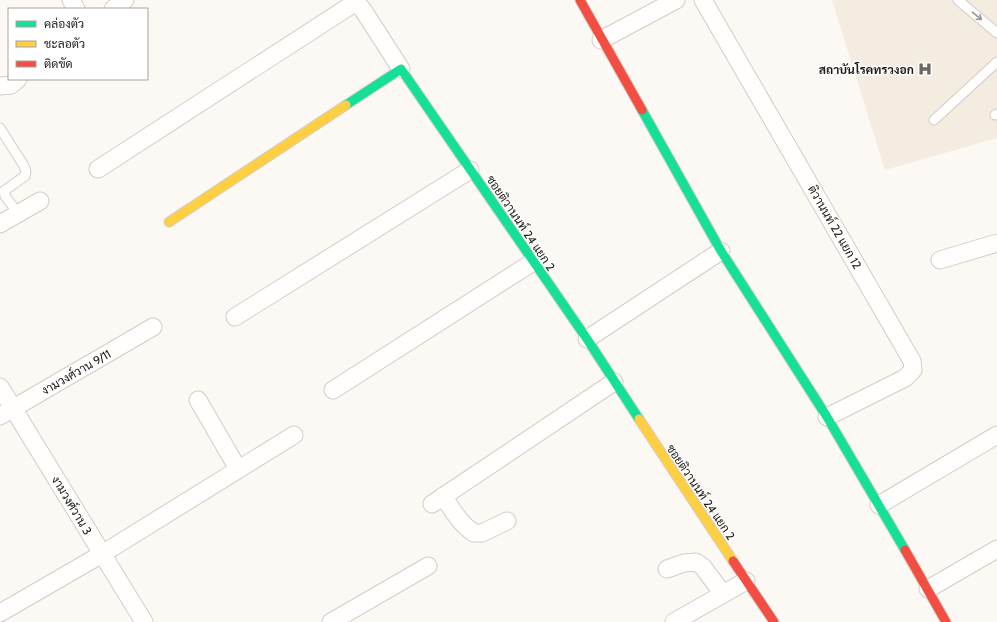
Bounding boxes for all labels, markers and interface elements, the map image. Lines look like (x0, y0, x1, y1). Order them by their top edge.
legend (8, 8, 148, 80)
one-way arrow (972, 12, 983, 21)
text: คล่องตัว (44, 16, 84, 31)
text: ชะลอตัว (44, 36, 85, 51)
text: ติดขัด (44, 56, 73, 71)
hospital icon: สถาบันโรคทรวงอก (917, 61, 933, 77)
place label: สถาบันโรคทรวงอก (819, 62, 914, 77)
street label: ซอยติวานนท์ 24 แยก 2 (483, 172, 559, 274)
street label: ติวานนท์ 22 แยก 12 (805, 183, 865, 271)
street label: งามวงศ์วาน 9/11 (39, 346, 113, 398)
street label: ซอยติวานนท์ 24 แยก 2 (663, 441, 739, 543)
street label: งามวงศ์วาน 3 (49, 473, 95, 537)

